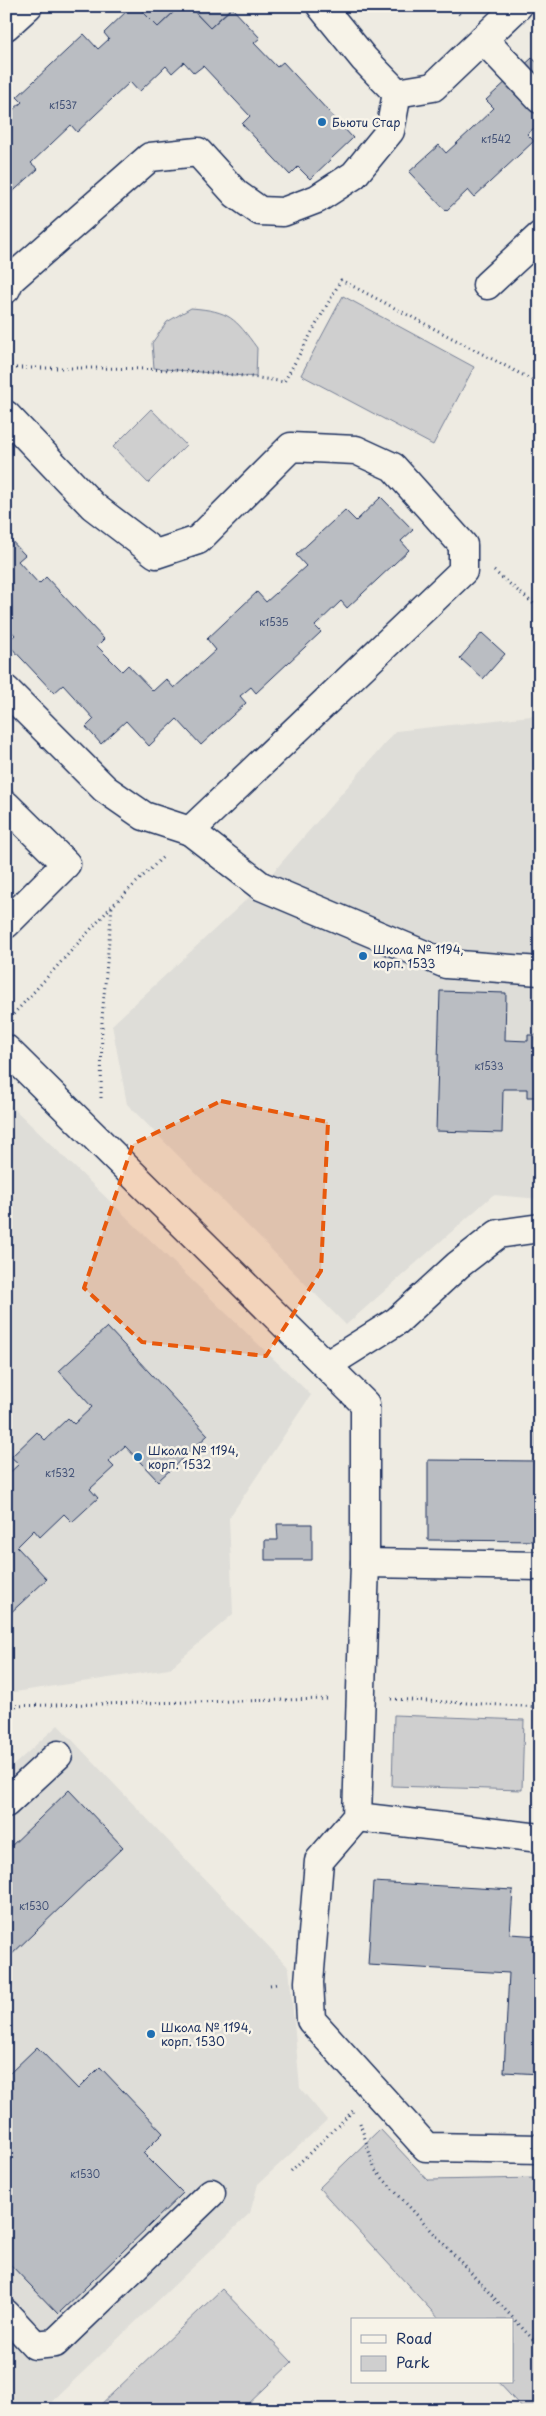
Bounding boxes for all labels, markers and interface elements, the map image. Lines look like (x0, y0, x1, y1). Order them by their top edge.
house number: к1537 (49, 97, 78, 112)
place label: Бьюти Стар (332, 113, 400, 131)
marker: Бьюти Стар (316, 116, 328, 128)
house number: к1542 (481, 131, 511, 146)
house number: к1535 (259, 614, 289, 629)
place label: Школа № 1194, корп. 1533 (373, 940, 464, 972)
marker: Школа № 1194, корп. 1533 (357, 950, 369, 962)
house number: к1533 (474, 1058, 504, 1073)
place label: Школа № 1194, корп. 1532 (148, 1441, 239, 1473)
marker: Школа № 1194, корп. 1532 (132, 1451, 144, 1463)
house number: к1532 (45, 1465, 75, 1480)
house number: к1530 (19, 1898, 49, 1913)
place label: Школа № 1194, корп. 1530 (161, 2018, 252, 2050)
marker: Школа № 1194, корп. 1530 (145, 2028, 157, 2040)
house number: к1530 (70, 2166, 100, 2181)
legend (351, 2318, 514, 2384)
text: Road (396, 2326, 432, 2349)
text: Park (396, 2350, 430, 2373)

